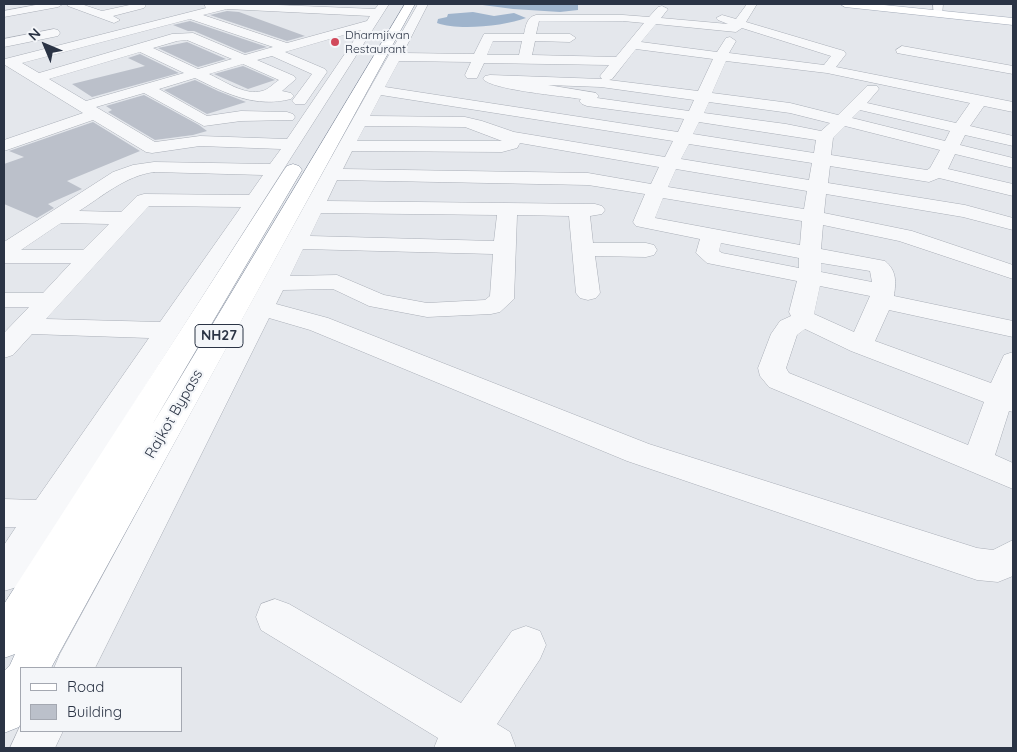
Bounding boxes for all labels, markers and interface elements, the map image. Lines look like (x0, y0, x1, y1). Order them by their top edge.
north arrow (20, 20, 70, 70)
text: N (24, 24, 44, 44)
place label: Dharmjivan Restaurant (345, 28, 410, 56)
marker: Dharmjivan Restaurant (329, 36, 341, 48)
road number: NH27 (195, 324, 243, 348)
street label: Rajkot Bypass (141, 366, 207, 462)
legend (20, 667, 182, 732)
text: Road (67, 677, 104, 696)
text: Building (67, 702, 122, 721)

